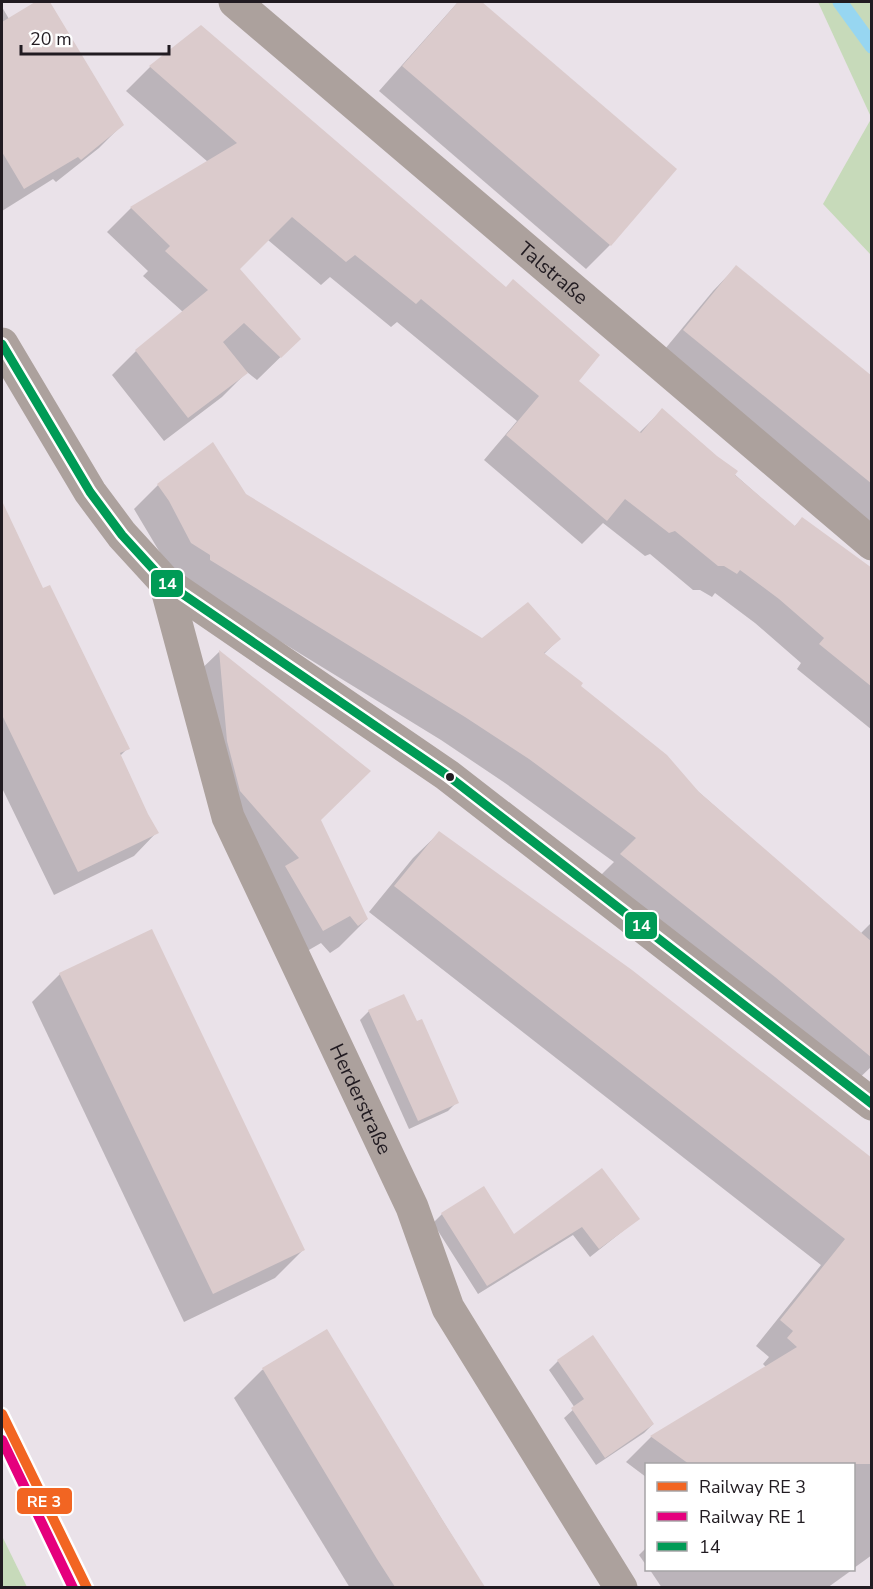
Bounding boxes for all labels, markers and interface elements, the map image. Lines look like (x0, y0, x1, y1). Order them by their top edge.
scale bar (21, 18, 170, 56)
text: 20 m (30, 27, 72, 51)
street label: Talstraße (513, 235, 594, 310)
line badge: 14 (150, 569, 184, 598)
text: 14 (157, 573, 177, 595)
unlabelled marker (444, 771, 456, 783)
line badge: 14 (624, 911, 658, 940)
text: 14 (631, 915, 651, 937)
street label: Herderstraße (323, 1039, 399, 1159)
legend (645, 1463, 855, 1571)
text: Railway RE 3 (699, 1475, 806, 1499)
line badge: RE 3 (16, 1487, 73, 1515)
text: RE 3 (27, 1491, 61, 1513)
text: Railway RE 1 (699, 1505, 806, 1529)
text: 14 (699, 1535, 721, 1559)

